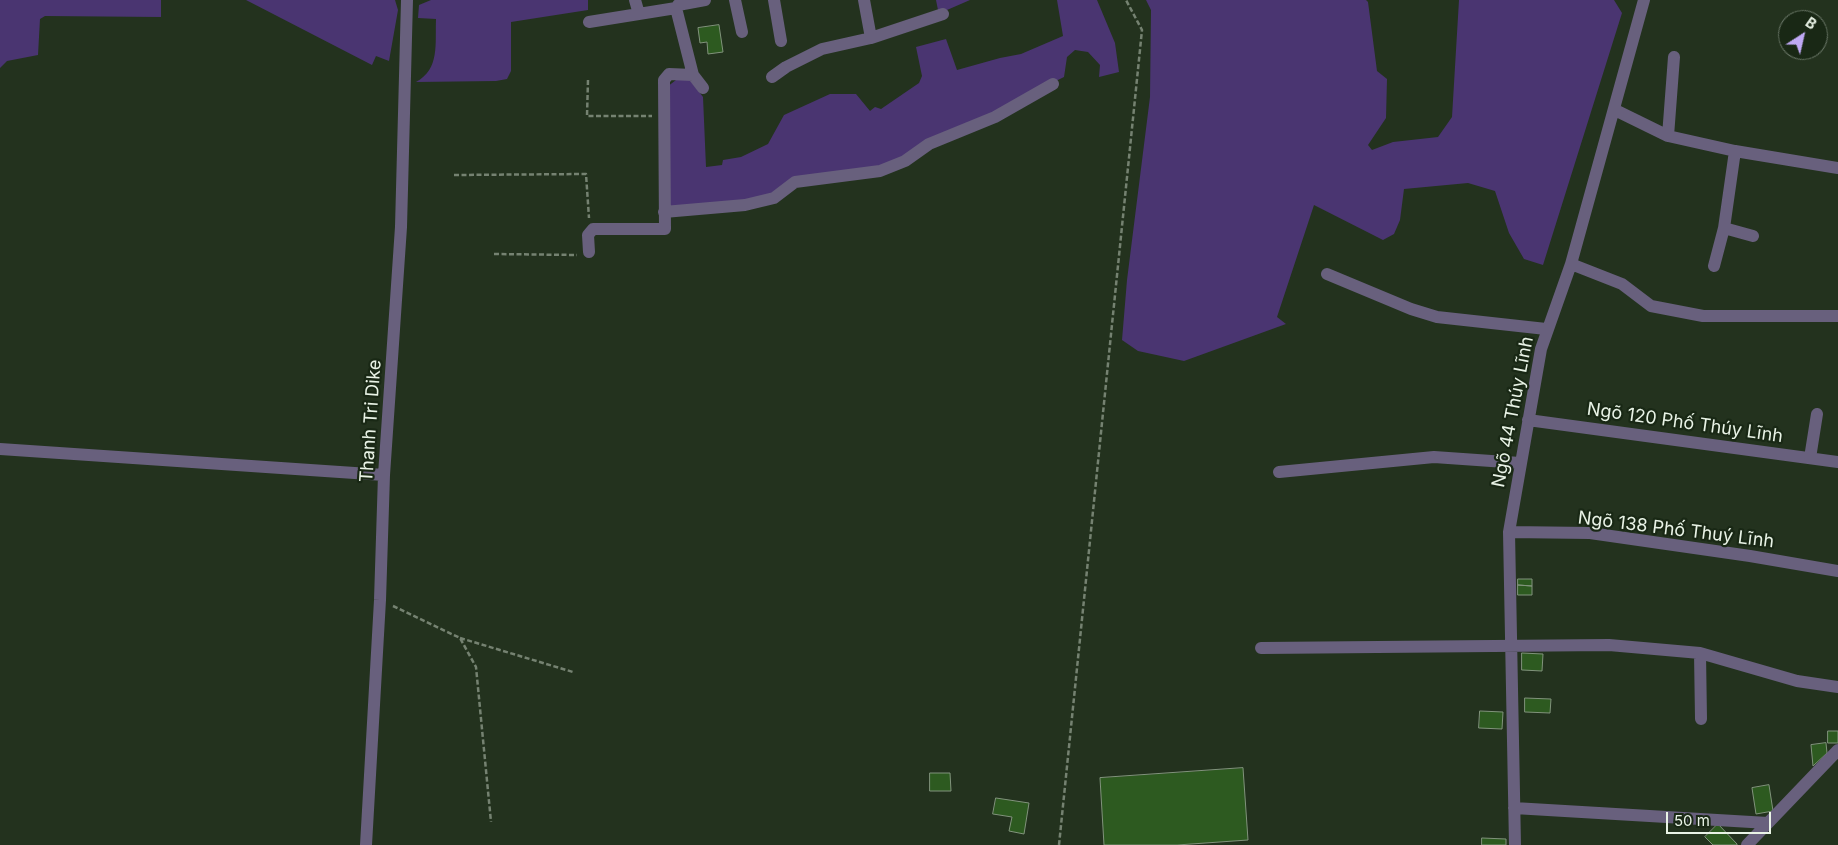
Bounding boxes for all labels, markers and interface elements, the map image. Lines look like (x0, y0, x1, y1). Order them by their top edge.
north arrow (1778, 10, 1828, 60)
text: B (1803, 13, 1820, 33)
street label: Ngõ 44 Thúy Lĩnh (1488, 335, 1538, 489)
street label: Thanh Tri Dike (356, 359, 386, 483)
street label: Ngõ 120 Phố Thúy Lĩnh (1586, 399, 1784, 447)
street label: Ngõ 138 Phố Thuý Lĩnh (1577, 507, 1775, 553)
scale bar (1668, 802, 1773, 834)
text: 50 m (1674, 811, 1710, 830)

